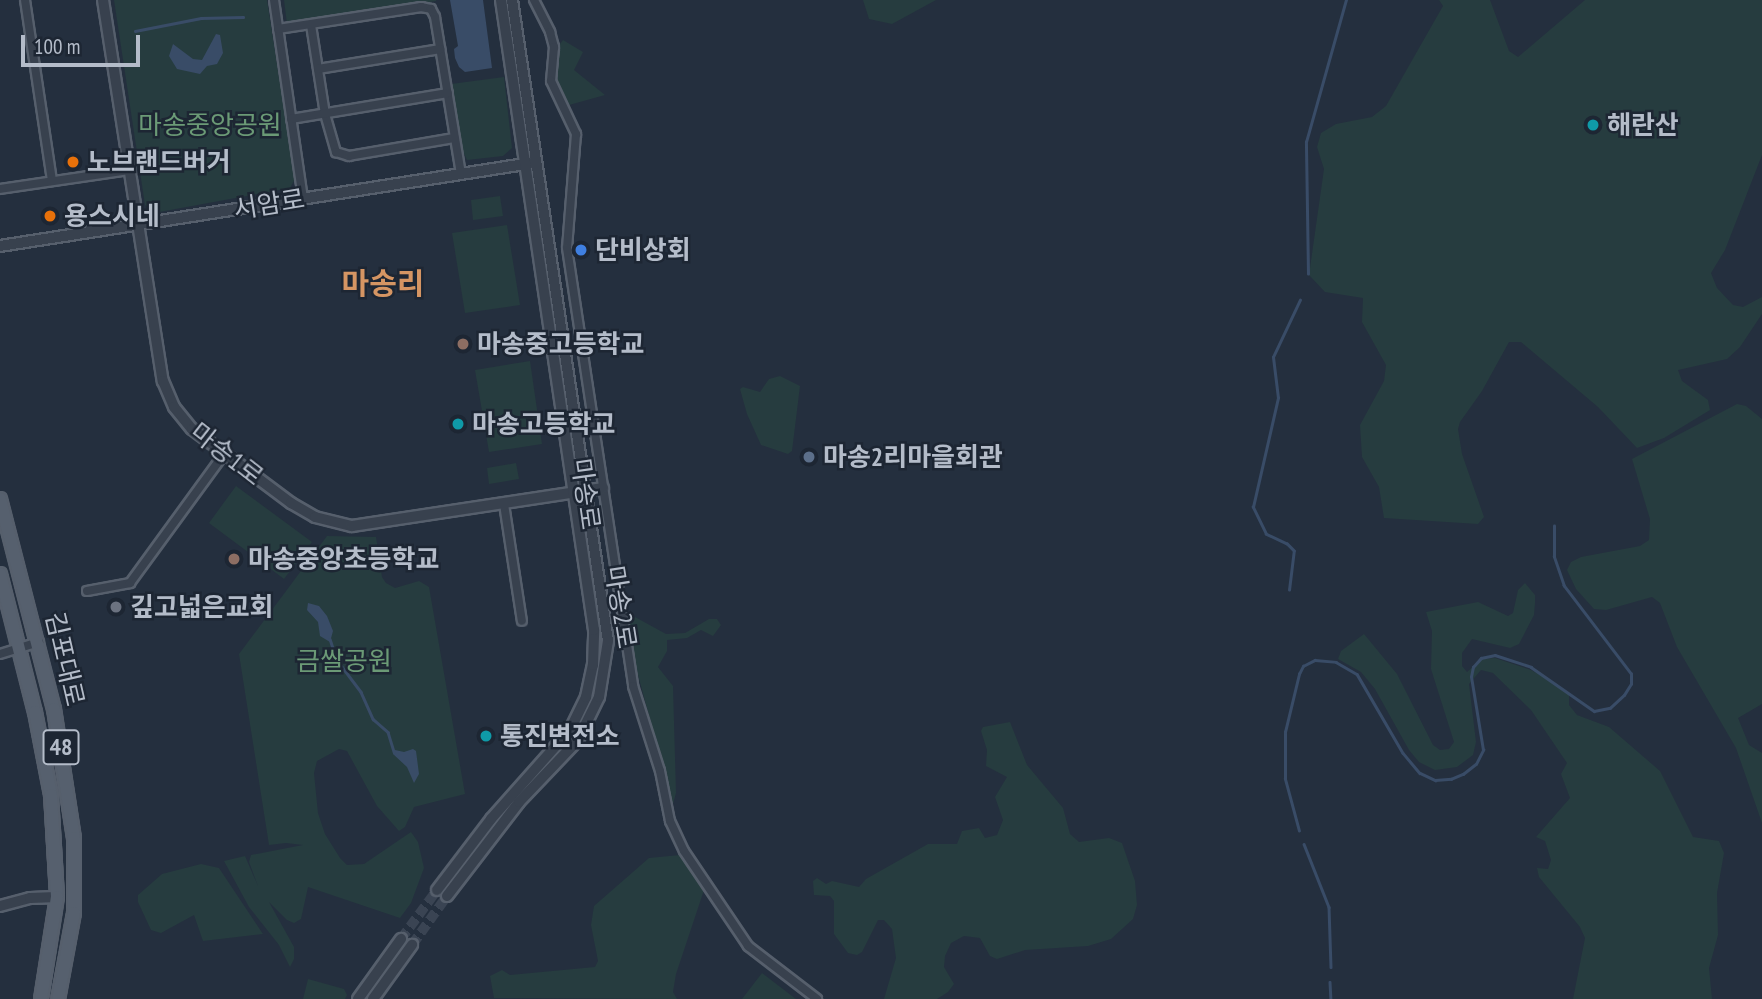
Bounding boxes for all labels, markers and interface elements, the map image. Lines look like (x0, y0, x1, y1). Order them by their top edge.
scale bar (24, 21, 144, 65)
text: 100 m (34, 33, 80, 60)
park label: 마송중앙공원 (138, 109, 282, 141)
place label: 해란산 (1607, 109, 1679, 141)
marker: 해란산 (1585, 117, 1601, 133)
place label: 노브랜드버거 (87, 146, 231, 178)
marker: 노브랜드버거 (65, 154, 81, 170)
street label: 서암로 (231, 183, 307, 225)
place label: 용스시네 (64, 200, 160, 232)
marker: 용스시네 (42, 208, 58, 224)
place label: 단비상회 (595, 234, 691, 266)
marker: 단비상회 (573, 242, 589, 258)
district label: 마송리 (342, 265, 424, 301)
place label: 마송중고등학교 (477, 328, 644, 360)
marker: 마송중고등학교 (455, 336, 471, 352)
place label: 마송고등학교 (472, 408, 616, 440)
street label: 마송1로 (185, 416, 269, 492)
marker: 마송고등학교 (450, 416, 466, 432)
place label: 마송2리마을회관 (823, 441, 1003, 473)
marker: 마송2리마을회관 (801, 449, 817, 465)
street label: 마송로 (566, 456, 606, 532)
place label: 마송중앙초등학교 (248, 543, 439, 575)
marker: 마송중앙초등학교 (226, 551, 242, 567)
street label: 마송2로 (599, 563, 643, 651)
place label: 깊고넓은교회 (130, 591, 274, 623)
marker: 깊고넓은교회 (108, 599, 124, 615)
street label: 김포대로 (39, 609, 91, 709)
park label: 금쌀공원 (296, 645, 392, 677)
place label: 통진변전소 (500, 720, 620, 752)
road number: 48 (42, 726, 80, 768)
marker: 통진변전소 (478, 728, 494, 744)

